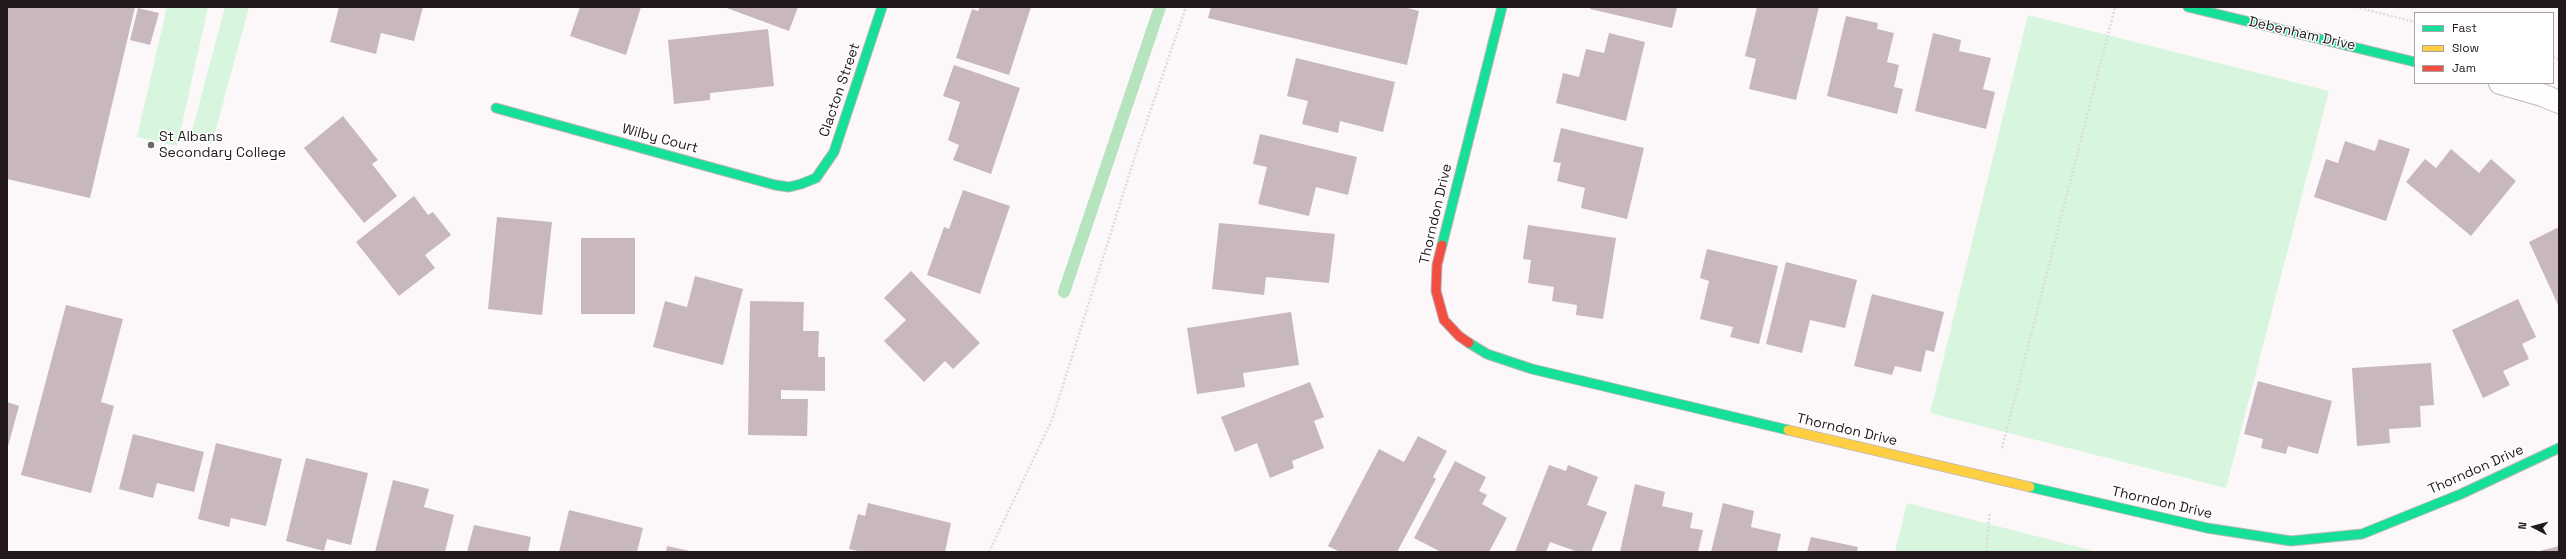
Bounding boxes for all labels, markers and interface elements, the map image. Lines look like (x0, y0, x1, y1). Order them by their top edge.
legend (2414, 12, 2554, 84)
street label: Debenham Drive (2247, 14, 2357, 54)
text: Fast (2452, 20, 2477, 36)
text: Slow (2452, 40, 2479, 56)
street label: Clacton Street (816, 41, 864, 139)
text: Jam (2452, 60, 2476, 76)
street label: Wilby Court (620, 121, 700, 157)
place label: St Albans Secondary College (159, 129, 286, 162)
marker: St Albans Secondary College (146, 140, 156, 150)
street label: Thorndon Drive (1416, 162, 1456, 266)
street label: Thorndon Drive (1795, 410, 1899, 450)
street label: Thorndon Drive (2426, 441, 2526, 499)
street label: Thorndon Drive (2110, 483, 2214, 523)
north arrow (2514, 507, 2554, 547)
text: N (2515, 521, 2529, 530)

